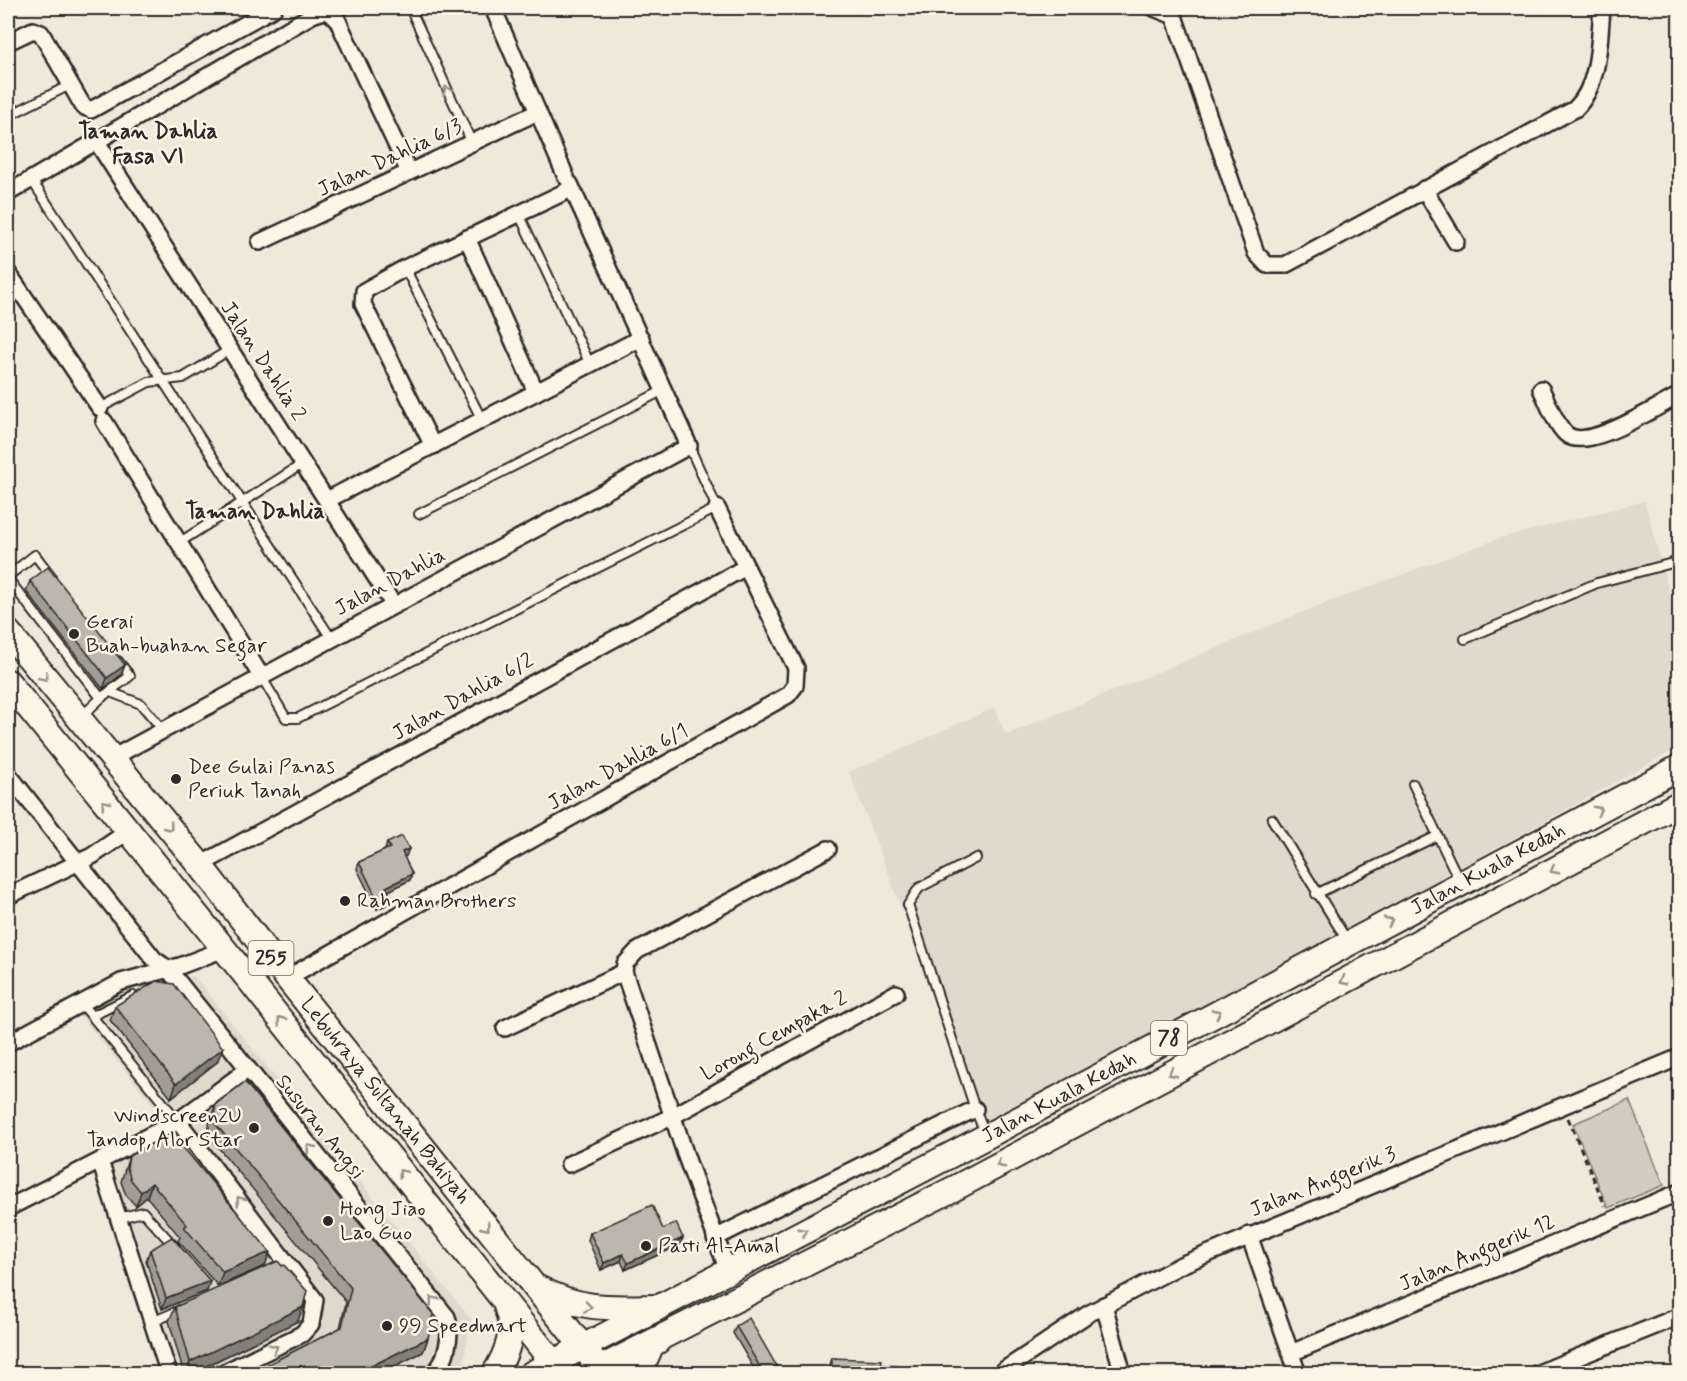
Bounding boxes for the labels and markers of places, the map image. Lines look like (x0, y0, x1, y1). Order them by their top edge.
place label: Gerai Buah-buahan Segar (86, 608, 267, 662)
marker: Gerai Buah-buahan Segar (67, 627, 81, 641)
place label: Dee Gulai Panas Periuk Tanah (188, 753, 335, 805)
marker: Dee Gulai Panas Periuk Tanah (169, 772, 183, 786)
place label: Rahman Brothers (357, 887, 516, 915)
marker: Rahman Brothers (338, 894, 352, 908)
place label: Windscreen2U Tandop, Alor Star (87, 1102, 242, 1154)
marker: Windscreen2U Tandop, Alor Star (247, 1121, 261, 1135)
place label: Hong Jiao Lao Guo (340, 1195, 426, 1247)
marker: Hong Jiao Lao Guo (321, 1214, 335, 1228)
place label: Pasti Al-Amal (658, 1232, 779, 1260)
marker: Pasti Al-Amal (639, 1239, 653, 1253)
place label: 99 Speedmart (399, 1312, 527, 1340)
marker: 99 Speedmart (380, 1319, 394, 1333)

